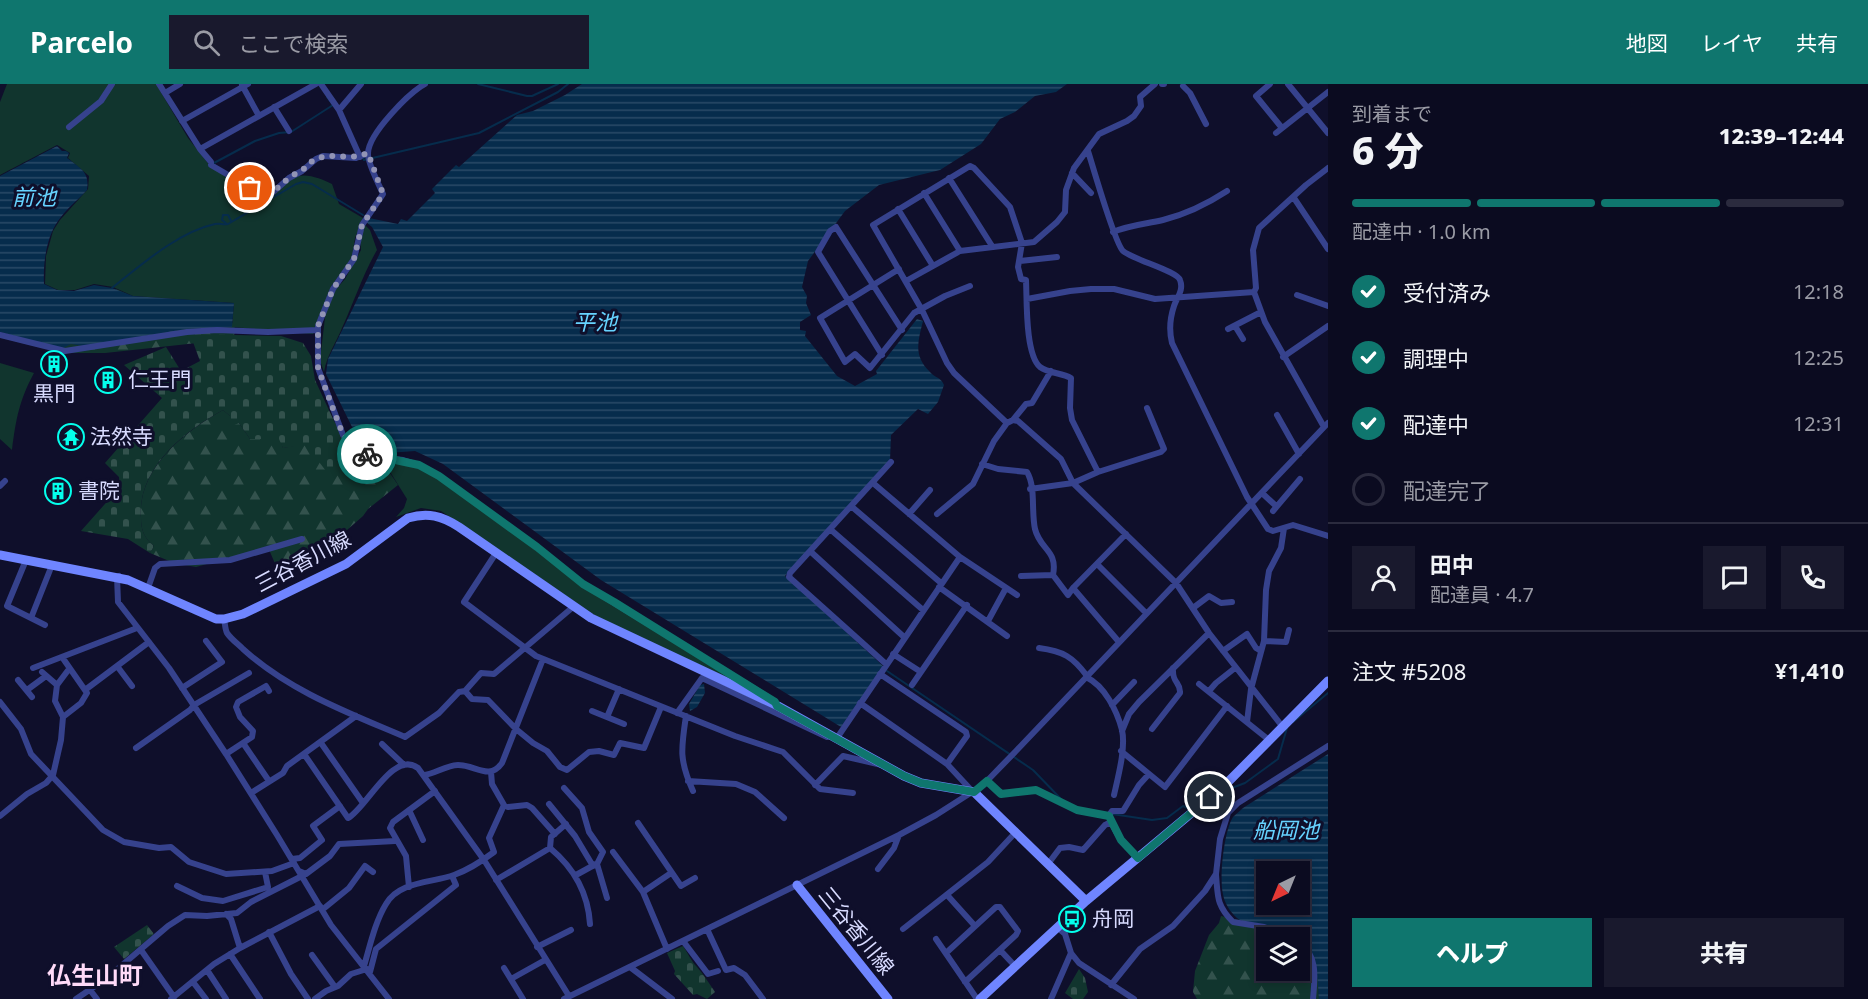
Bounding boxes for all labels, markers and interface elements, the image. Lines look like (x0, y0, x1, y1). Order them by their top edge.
search box (169, 15, 589, 69)
text: Parcelo (30, 23, 133, 61)
icon: search (190, 26, 223, 59)
text: ここで検索 (238, 28, 348, 58)
text: 地図 (1626, 29, 1668, 57)
text: レイヤ (1701, 29, 1763, 57)
text: 共有 (1796, 29, 1838, 57)
text: 到着まで (1352, 100, 1432, 127)
text: 12:39–12:44 (1719, 120, 1844, 150)
text: 6 分 (1352, 123, 1424, 176)
pin (224, 162, 275, 213)
icon: bag (233, 171, 266, 204)
water label: 前池 (12, 181, 58, 211)
text: 配達中 · 1.0 km (1352, 218, 1491, 245)
icon: check (1352, 275, 1385, 308)
text: 受付済み (1403, 277, 1491, 307)
text: 12:18 (1793, 278, 1844, 305)
water label: 平池 (573, 306, 619, 336)
icon: check (1352, 341, 1385, 374)
text: 調理中 (1403, 343, 1469, 373)
text: 12:25 (1793, 344, 1844, 371)
building icon: 黒門 (39, 349, 69, 379)
building icon: 仁王門 (93, 365, 123, 395)
place label: 仁王門 (128, 365, 191, 393)
place label: 黒門 (33, 379, 75, 407)
icon: check (1352, 407, 1385, 440)
text: 配達中 (1403, 409, 1469, 439)
text: 12:31 (1793, 410, 1844, 437)
temple icon: 法然寺 (56, 422, 86, 452)
place label: 法然寺 (90, 422, 153, 450)
courier (337, 424, 397, 484)
icon: bike (351, 438, 384, 471)
text: 配達完了 (1403, 475, 1491, 505)
building icon: 書院 (43, 476, 73, 506)
place label: 書院 (78, 476, 120, 504)
street label: 三谷香川線 (250, 524, 355, 598)
button: person (1352, 546, 1415, 609)
button: chat (1703, 546, 1766, 609)
button: phone (1781, 546, 1844, 609)
text: 田中 (1430, 549, 1474, 579)
text: 配達員 · 4.7 (1430, 581, 1534, 608)
text: ¥1,410 (1775, 655, 1844, 685)
text: 注文 #5208 (1352, 656, 1466, 686)
pin (1184, 771, 1235, 822)
icon: home (1193, 780, 1226, 813)
water label: 船岡池 (1253, 814, 1321, 844)
north arrow (1256, 861, 1310, 915)
map controls (1256, 861, 1310, 981)
street label: 三谷香川線 (813, 881, 901, 980)
bus stop icon: 舟岡 (1057, 904, 1087, 934)
place label: 舟岡 (1092, 904, 1134, 932)
button: ヘルプ (1352, 918, 1592, 987)
button: 共有 (1604, 918, 1844, 987)
button: layers (1256, 927, 1310, 981)
district label: 仏生山町 (47, 958, 143, 991)

